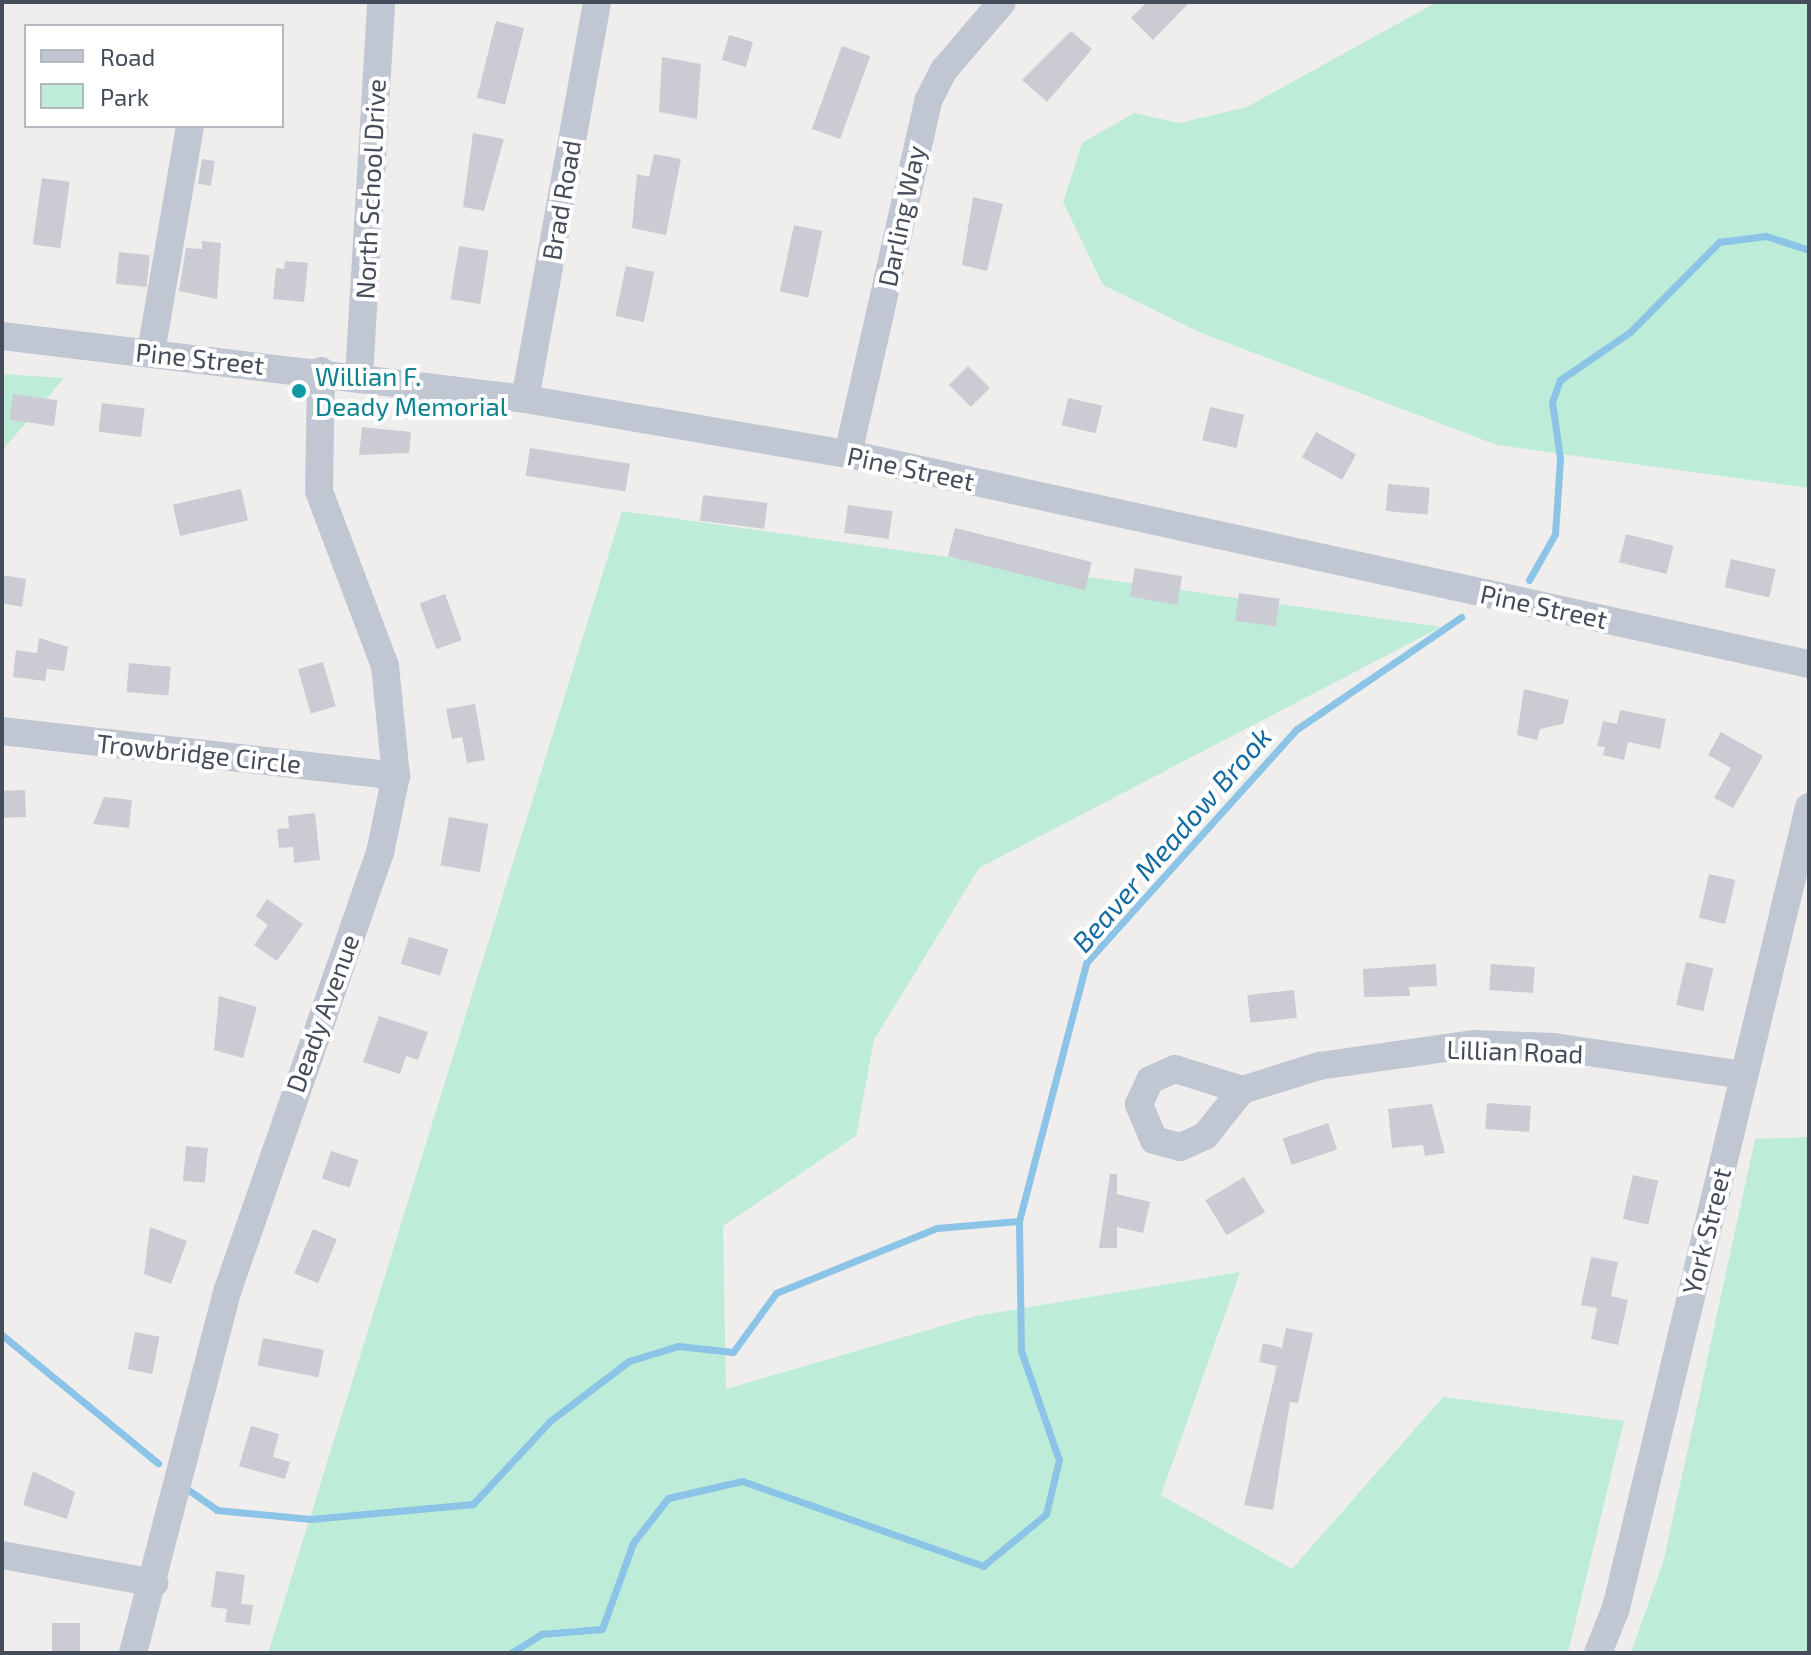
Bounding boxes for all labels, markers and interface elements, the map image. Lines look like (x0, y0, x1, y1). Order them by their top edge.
legend (24, 24, 284, 128)
text: Road (100, 42, 155, 71)
street label: North School Drive (349, 78, 391, 300)
text: Park (100, 82, 149, 111)
street label: Brad Road (535, 138, 587, 262)
street label: Darling Way (871, 142, 931, 290)
street label: Pine Street (134, 336, 266, 380)
place label: Willian F. Deady Memorial (315, 360, 508, 422)
marker: Willian F. Deady Memorial (290, 382, 308, 400)
street label: Pine Street (845, 439, 977, 497)
street label: Pine Street (1478, 577, 1610, 635)
water label: Beaver Meadow Brook (1064, 720, 1278, 958)
street label: Trowbridge Circle (95, 727, 303, 779)
street label: Deady Avenue (279, 929, 365, 1097)
street label: Lillian Road (1446, 1033, 1584, 1069)
street label: York Street (1675, 1164, 1737, 1298)

